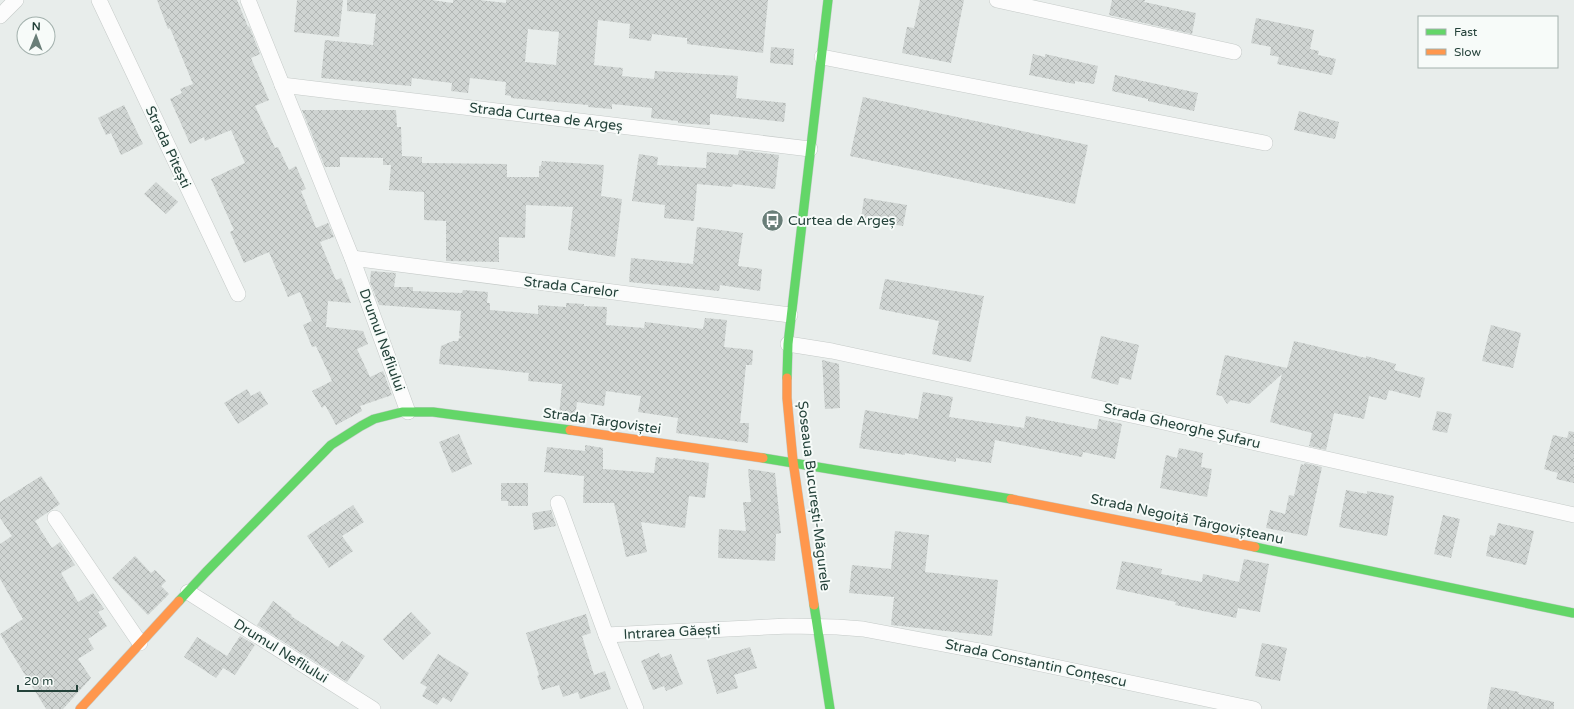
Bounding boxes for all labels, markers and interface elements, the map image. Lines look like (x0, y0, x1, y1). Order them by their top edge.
north arrow (16, 16, 56, 56)
legend (1418, 16, 1558, 68)
text: N (32, 20, 41, 33)
text: Fast (1454, 25, 1478, 39)
text: Slow (1454, 45, 1481, 59)
street label: Strada Curtea de Argeș (468, 99, 624, 135)
street label: Strada Pitești (142, 103, 194, 191)
bus stop icon: Curtea de Argeș (759, 207, 785, 233)
place label: Curtea de Argeș (788, 212, 896, 229)
street label: Strada Carelor (523, 273, 620, 301)
street label: Drumul Nefliului (356, 286, 408, 394)
street label: Șoseaua București-Măgurele (794, 400, 834, 592)
street label: Strada Gheorghe Șufaru (1102, 400, 1262, 452)
street label: Strada Târgoviștei (542, 404, 662, 438)
street label: Strada Negoiță Târgovișteanu (1089, 490, 1285, 548)
street label: Drumul Nefliului (231, 615, 331, 687)
street label: Intrarea Găești (623, 621, 721, 643)
street label: Strada Constantin Conțescu (944, 635, 1128, 691)
scale bar (18, 667, 77, 693)
text: 20 m (24, 674, 53, 688)

